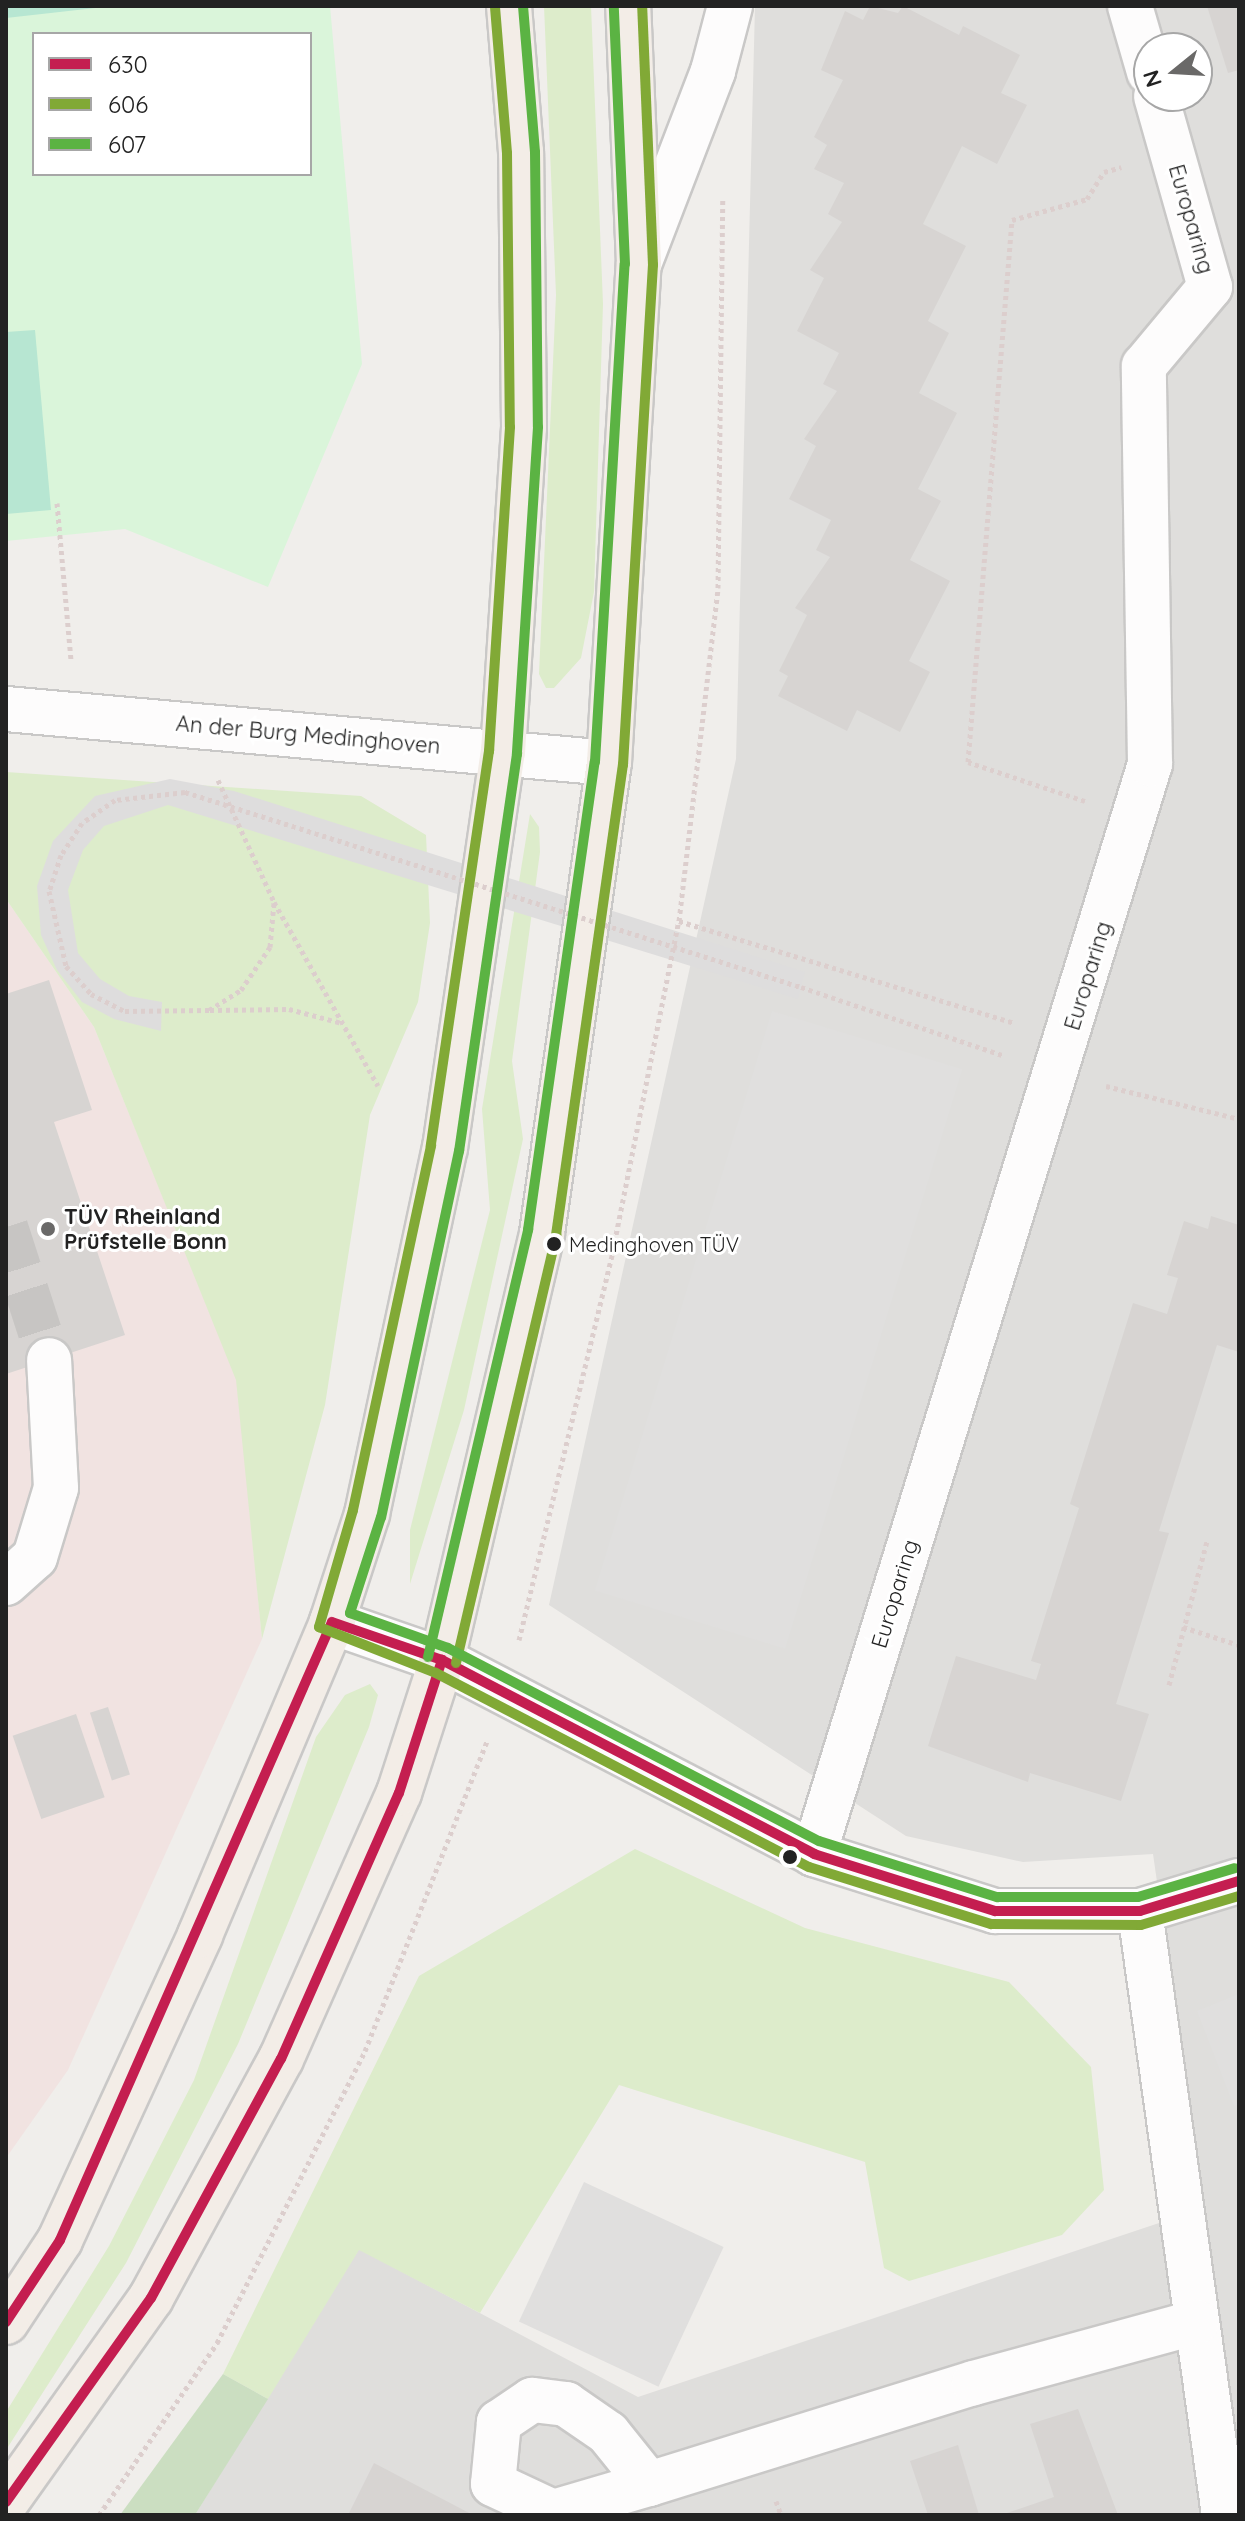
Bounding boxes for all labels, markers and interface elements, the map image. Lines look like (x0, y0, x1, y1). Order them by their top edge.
legend (32, 32, 312, 176)
north arrow (1133, 32, 1213, 112)
text: 630 (108, 49, 148, 79)
text: N (1136, 67, 1168, 91)
text: 606 (108, 89, 148, 119)
text: 607 (108, 129, 146, 159)
street label: Europaring (1163, 161, 1219, 277)
street label: An der Burg Medinghoven (175, 710, 441, 760)
street label: Europaring (1059, 918, 1117, 1034)
place label: TÜV Rheinland Prüfstelle Bonn (64, 1203, 227, 1254)
marker: TÜV Rheinland Prüfstelle Bonn (39, 1220, 57, 1238)
place label: Medinghoven TÜV (569, 1232, 739, 1256)
marker: Medinghoven TÜV (546, 1236, 562, 1252)
street label: Europaring (866, 1536, 924, 1652)
unlabelled marker (782, 1849, 798, 1865)

